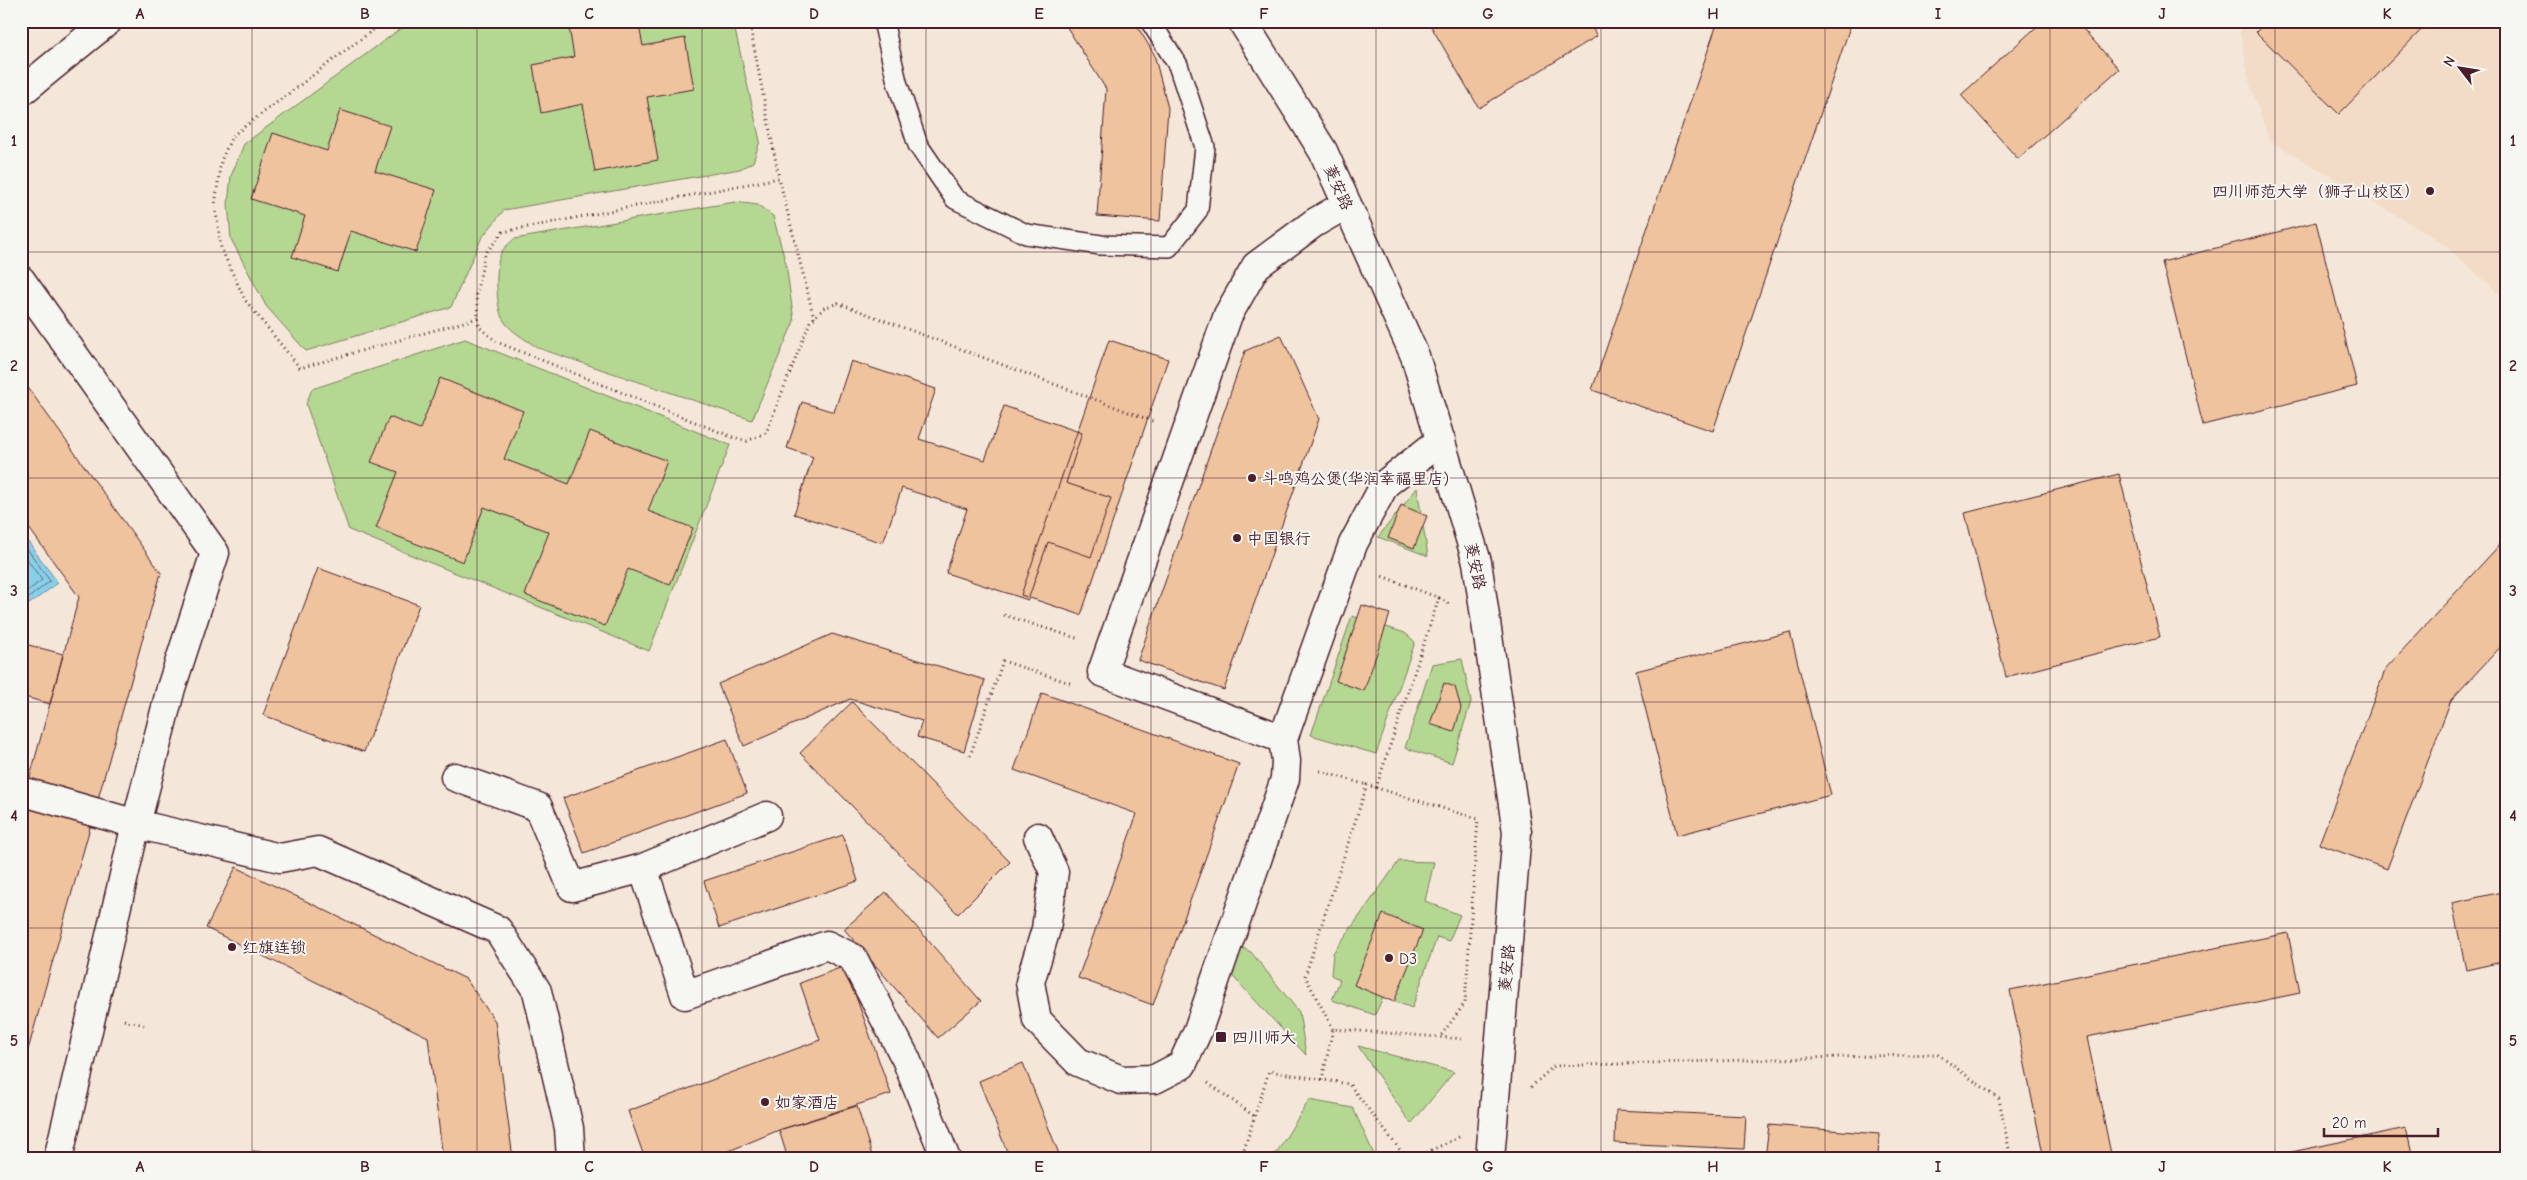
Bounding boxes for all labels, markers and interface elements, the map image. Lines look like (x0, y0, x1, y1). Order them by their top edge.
text: A (136, 5, 145, 23)
text: B (360, 5, 370, 23)
text: C (584, 5, 594, 23)
text: D (809, 5, 819, 23)
text: E (1034, 5, 1044, 23)
text: F (1259, 5, 1269, 23)
text: G (1482, 5, 1494, 23)
text: H (1707, 5, 1719, 23)
text: I (1935, 5, 1941, 23)
text: J (2158, 5, 2166, 23)
text: K (2382, 5, 2392, 23)
north arrow (2434, 42, 2484, 92)
text: N (2440, 53, 2459, 70)
text: 1 (11, 132, 17, 150)
text: 1 (2510, 132, 2516, 150)
street label: 菱安路 (1320, 162, 1356, 213)
place label: 四川师范大学（狮子山校区） (2212, 183, 2420, 201)
marker: 四川师范大学（狮子山校区） (2424, 185, 2436, 197)
text: 2 (10, 357, 18, 375)
text: 2 (2509, 357, 2517, 375)
place label: 斗鸣鸡公煲(华润幸福里店) (1262, 470, 1449, 488)
marker: 斗鸣鸡公煲(华润幸福里店) (1246, 472, 1258, 484)
place label: 中国银行 (1247, 530, 1311, 548)
marker: 中国银行 (1231, 532, 1243, 544)
street label: 菱安路 (1461, 541, 1489, 592)
text: 3 (10, 582, 18, 600)
text: 3 (2509, 582, 2517, 600)
text: 4 (10, 807, 18, 825)
text: 4 (2509, 807, 2517, 825)
place label: 红旗连锁 (242, 939, 306, 957)
marker: 红旗连锁 (226, 941, 238, 953)
street label: 菱安路 (1496, 943, 1518, 993)
place label: D3 (1399, 950, 1417, 968)
marker: D3 (1383, 952, 1395, 964)
place label: 四川师大 (1232, 1029, 1296, 1047)
marker: 四川师大 (1214, 1030, 1228, 1044)
text: 5 (10, 1032, 18, 1050)
text: 5 (2509, 1032, 2517, 1050)
place label: 如家酒店 (775, 1094, 839, 1112)
marker: 如家酒店 (759, 1096, 771, 1108)
scale bar (2324, 1105, 2438, 1137)
text: 20 m (2332, 1114, 2366, 1132)
text: A (136, 1158, 145, 1176)
text: B (360, 1158, 370, 1176)
text: C (584, 1158, 594, 1176)
text: D (809, 1158, 819, 1176)
text: E (1034, 1158, 1044, 1176)
text: F (1259, 1158, 1269, 1176)
text: G (1482, 1158, 1494, 1176)
text: H (1707, 1158, 1719, 1176)
text: I (1935, 1158, 1941, 1176)
text: J (2158, 1158, 2166, 1176)
text: K (2382, 1158, 2392, 1176)

